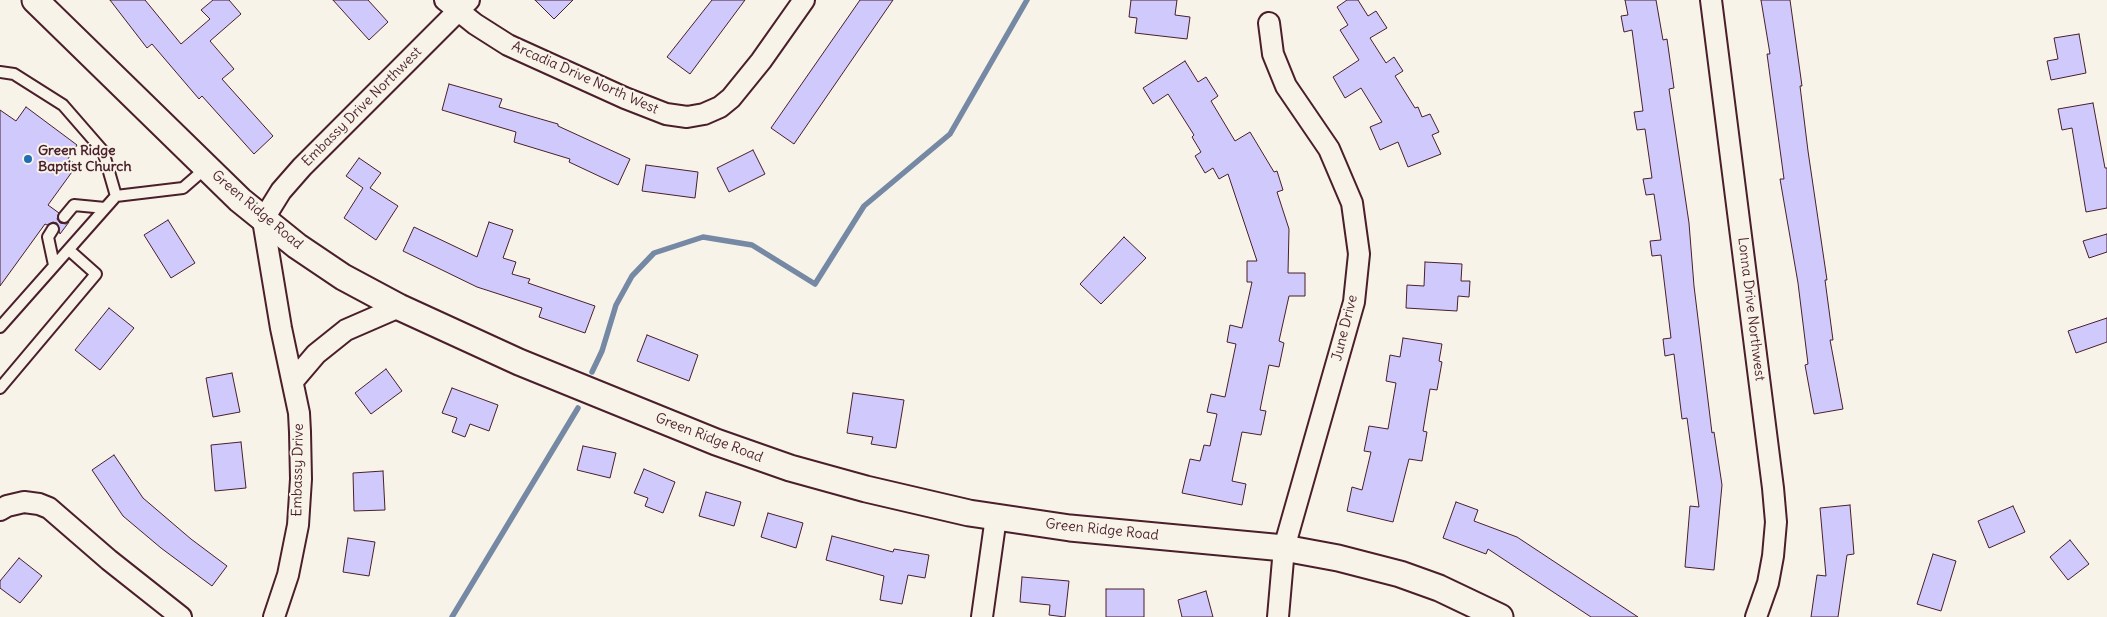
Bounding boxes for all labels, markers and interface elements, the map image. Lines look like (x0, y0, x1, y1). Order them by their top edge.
street label: Arcadia Drive North West (509, 38, 661, 118)
street label: Embassy Drive Northwest (299, 44, 425, 170)
place label: Green Ridge Baptist Church (38, 143, 132, 176)
marker: Green Ridge Baptist Church (22, 153, 34, 165)
street label: Green Ridge Road (208, 167, 306, 253)
street label: Lonna Drive Northwest (1734, 236, 1768, 382)
street label: June Drive (1329, 293, 1361, 363)
street label: Green Ridge Road (653, 410, 765, 466)
street label: Embassy Drive (289, 423, 307, 517)
street label: Green Ridge Road (1045, 516, 1159, 544)

